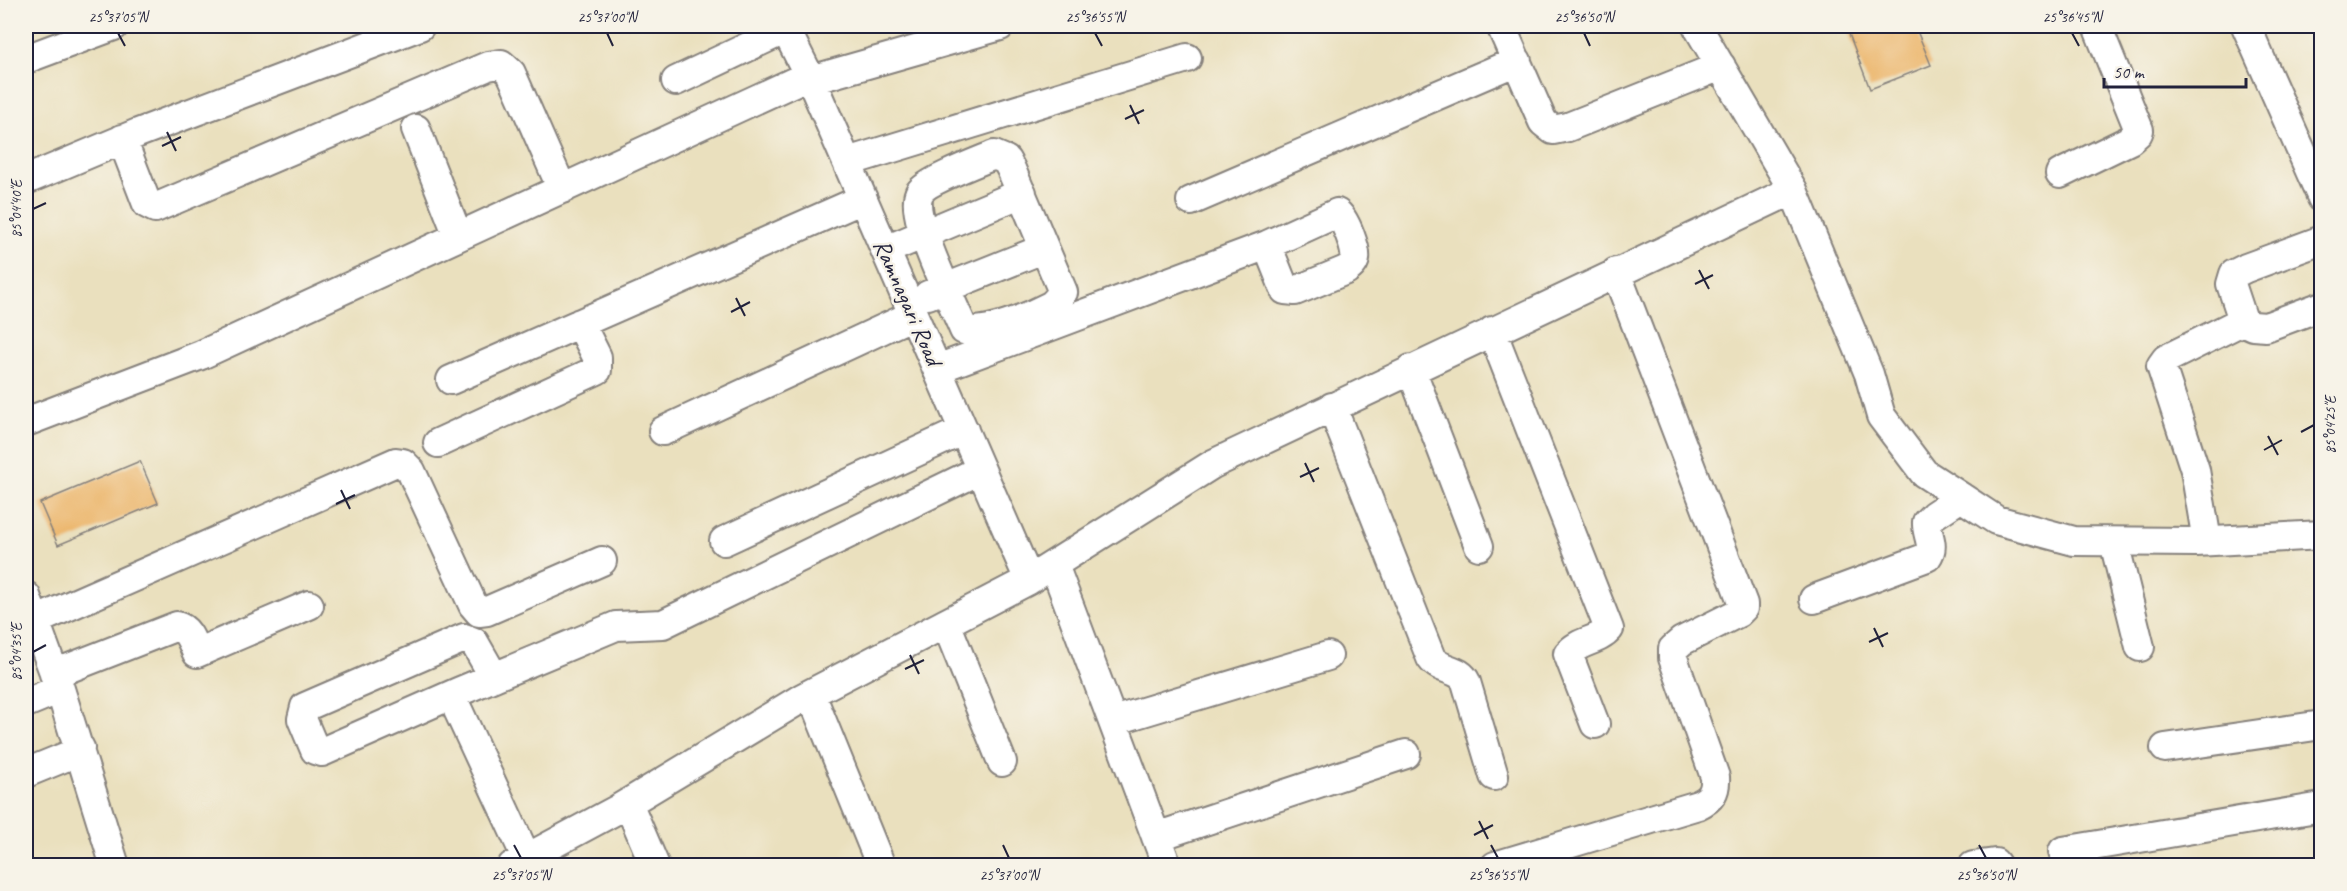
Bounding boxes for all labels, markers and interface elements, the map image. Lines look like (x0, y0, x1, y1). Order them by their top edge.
text: 25°37'05"N (88, 8, 151, 27)
text: 25°37'00"N (577, 8, 640, 27)
text: 25°36'55"N (1065, 8, 1128, 27)
text: 25°36'50"N (1554, 8, 1617, 27)
text: 25°36'45"N (2042, 8, 2105, 27)
scale bar (2104, 51, 2246, 89)
text: 50 m (2113, 61, 2146, 83)
text: 85°04'40"E (7, 178, 26, 238)
street label: Ramnagari Road (867, 234, 951, 373)
text: 85°04'25"E (2321, 394, 2340, 454)
text: 85°04'35"E (7, 621, 26, 681)
text: 25°37'05"N (491, 866, 554, 885)
text: 25°37'00"N (979, 866, 1042, 885)
text: 25°36'55"N (1468, 866, 1531, 885)
text: 25°36'50"N (1956, 866, 2019, 885)

